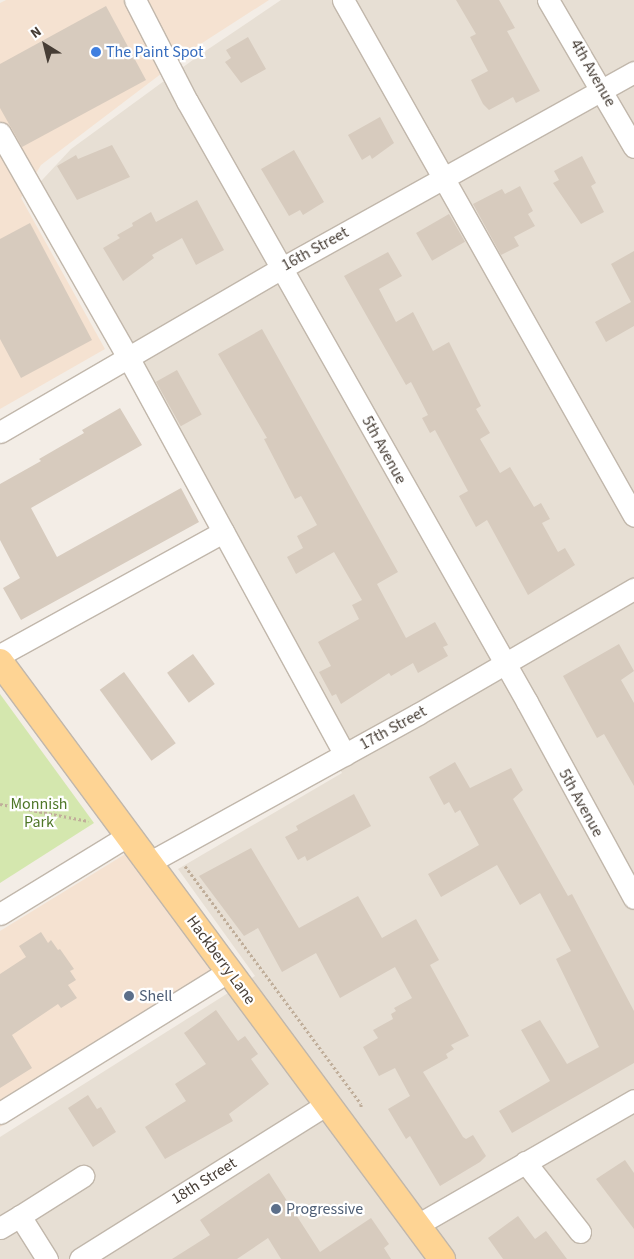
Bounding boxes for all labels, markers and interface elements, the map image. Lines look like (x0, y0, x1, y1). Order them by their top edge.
north arrow (20, 20, 70, 70)
text: N (27, 22, 46, 44)
street label: 4th Avenue (566, 36, 620, 110)
place label: The Paint Spot (106, 42, 203, 62)
marker: The Paint Spot (90, 46, 102, 58)
street label: 16th Street (278, 223, 352, 275)
street label: 5th Avenue (358, 413, 410, 487)
street label: 17th Street (356, 702, 430, 754)
street label: 5th Avenue (555, 766, 607, 840)
park label: Monnish Park (10, 794, 68, 832)
street label: Hackberry Lane (182, 912, 260, 1008)
place label: Shell (139, 986, 172, 1006)
marker: Shell (123, 990, 135, 1002)
street label: 18th Street (168, 1153, 240, 1209)
place label: Progressive (286, 1199, 363, 1219)
marker: Progressive (270, 1203, 282, 1215)

